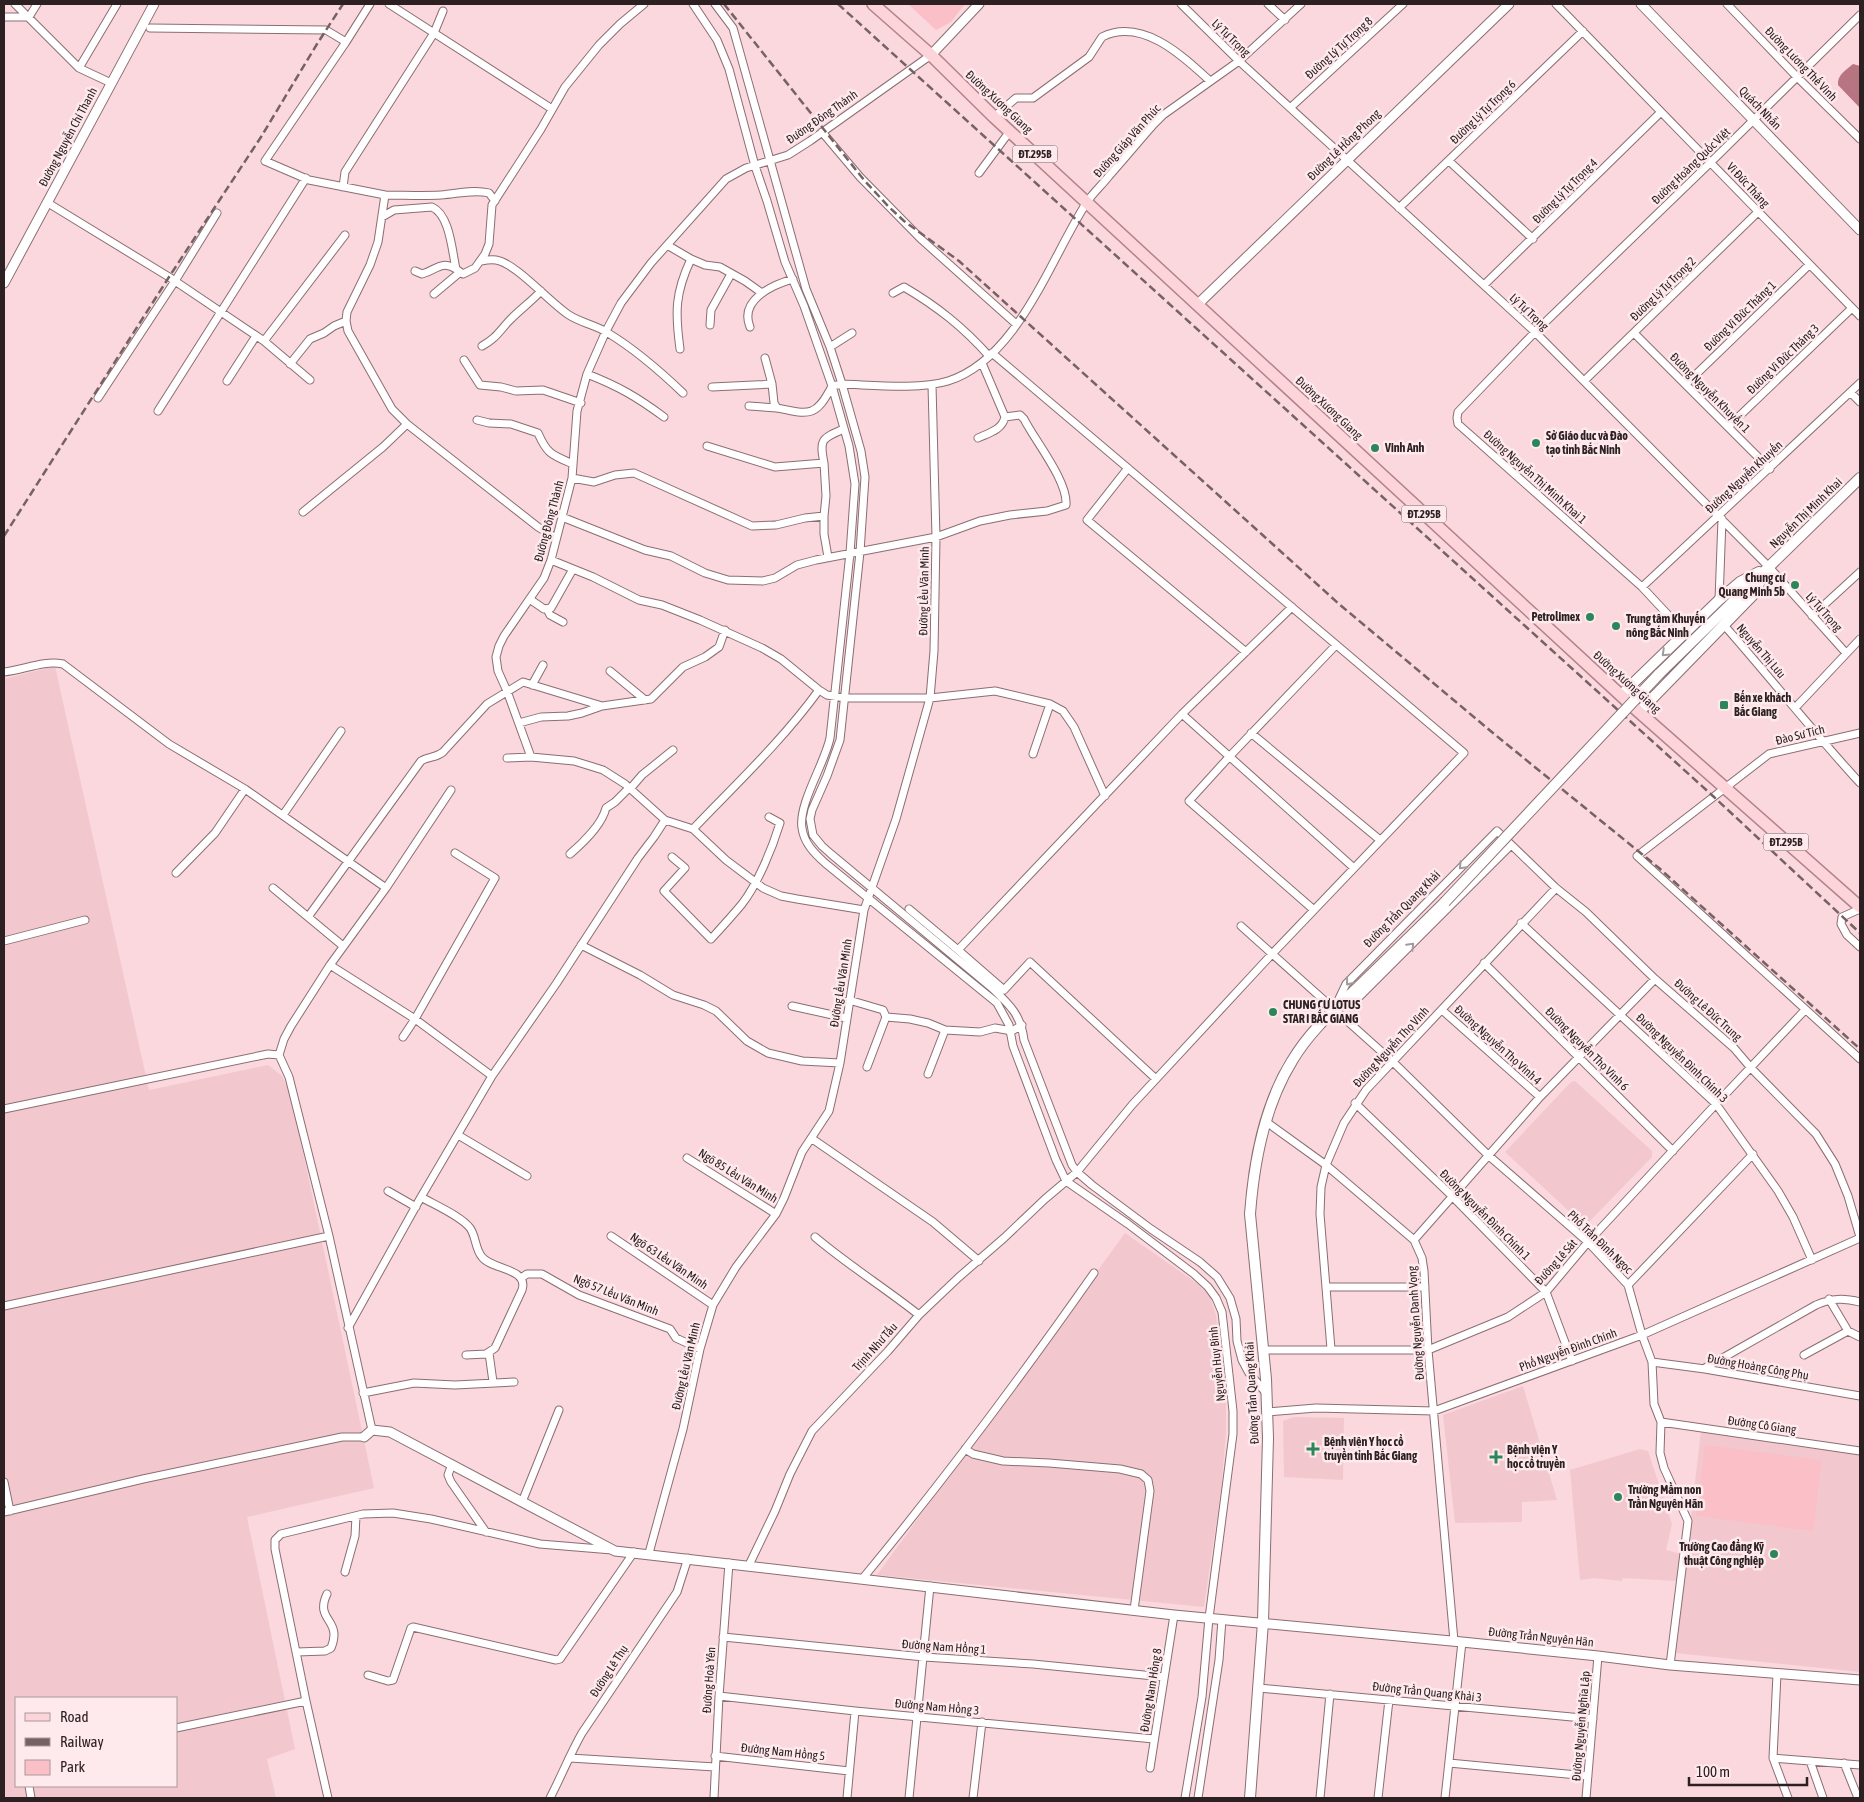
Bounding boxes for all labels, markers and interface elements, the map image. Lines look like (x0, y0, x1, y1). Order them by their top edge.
street label: Đường Lý Tự Trọng 8 (1302, 14, 1376, 82)
street label: Lý Tự Trọng (1209, 16, 1254, 60)
street label: Đường Lương Thế Vinh (1762, 24, 1840, 104)
street label: Đường Xương Giang (963, 68, 1036, 137)
street label: Đường Lý Tự Trọng 6 (1447, 77, 1519, 147)
street label: Quách Nhẫn (1736, 84, 1784, 132)
street label: Đường Nguyễn Chí Thanh (36, 85, 100, 189)
street label: Đường Đông Thành (784, 87, 860, 147)
street label: Đường Giáp Văn Phúc (1091, 101, 1164, 180)
street label: Đường Lê Hồng Phong (1305, 106, 1384, 183)
street label: Đường Hoàng Quốc Việt (1649, 125, 1734, 207)
road number: ĐT.295B (1012, 146, 1058, 162)
street label: Đường Lý Tự Trọng 4 (1530, 155, 1601, 226)
street label: Vi Đức Thăng (1724, 160, 1773, 211)
street label: Đường Lý Tự Trọng 2 (1627, 254, 1699, 324)
street label: Đường Vi Đức Thăng 1 (1701, 278, 1779, 354)
street label: Lý Tự Trọng (1507, 291, 1552, 334)
street label: Đường Vi Đức Thăng 3 (1744, 321, 1822, 397)
street label: Đường Nguyễn Khuyến 1 (1667, 350, 1753, 436)
street label: Đường Xương Giang (1293, 374, 1366, 443)
street label: Đường Nguyễn Thị Minh Khai 1 (1481, 427, 1589, 527)
place label: Sở Giáo dục và Đào tạo tỉnh Bắc Ninh (1545, 429, 1628, 457)
marker: Sở Giáo dục và Đào tạo tỉnh Bắc Ninh (1530, 437, 1542, 449)
street label: Đường Nguyễn Khuyến (1703, 438, 1785, 516)
place label: Vinh Anh (1384, 441, 1425, 455)
marker: Vinh Anh (1369, 442, 1381, 454)
street label: Nguyễn Thị Minh Khai (1767, 475, 1845, 551)
street label: Đường Đông Thành (531, 479, 567, 563)
road number: ĐT.295B (1402, 506, 1446, 522)
street label: Đường Lều Văn Minh (916, 546, 932, 636)
place label: Chung cư Quang Minh 5b (1719, 571, 1786, 599)
marker: Chung cư Quang Minh 5b (1789, 579, 1801, 591)
street label: Lý Tự Trọng (1803, 590, 1846, 635)
place label: Petrolimex (1531, 610, 1580, 624)
marker: Petrolimex (1584, 611, 1596, 623)
place label: Trung tâm Khuyến nông Bắc Ninh (1626, 611, 1706, 640)
marker: Trung tâm Khuyến nông Bắc Ninh (1610, 620, 1622, 632)
street label: Nguyễn Thị Lưu (1734, 621, 1788, 681)
one-way arrow (1661, 647, 1670, 656)
street label: Đường Xương Giang (1590, 648, 1664, 717)
place label: Bến xe khách Bắc Giang (1734, 690, 1792, 719)
marker: Bến xe khách Bắc Giang (1718, 699, 1730, 711)
street label: Đào Sư Tích (1774, 722, 1826, 748)
road number: ĐT.295B (1764, 834, 1808, 850)
one-way arrow (1459, 860, 1468, 869)
street label: Đường Trần Quang Khải (1361, 868, 1443, 950)
street label: Đường Lều Văn Minh (827, 938, 855, 1028)
one-way arrow (1405, 942, 1414, 951)
one-way arrow (1347, 976, 1355, 985)
street label: Đường Lê Đức Trung (1671, 976, 1745, 1045)
place label: CHUNG CƯ LOTUS STAR I BẮC GIANG (1283, 998, 1360, 1026)
street label: Đường Nguyễn Thọ Vinh 4 (1452, 1002, 1545, 1088)
street label: Đường Nguyễn Thọ Vinh (1350, 1004, 1432, 1090)
street label: Đường Nguyễn Thọ Vinh 6 (1542, 1004, 1632, 1094)
marker: CHUNG CƯ LOTUS STAR I BẮC GIANG (1267, 1006, 1279, 1018)
street label: Đường Nguyễn Đình Chính 3 (1633, 1011, 1731, 1105)
street label: Ngõ 85 Lều Văn Minh (696, 1146, 780, 1206)
street label: Đường Nguyễn Đình Chính 1 (1437, 1167, 1533, 1263)
street label: Phố Trần Đình Ngọc (1565, 1208, 1636, 1277)
street label: Ngõ 63 Lều Văn Minh (627, 1230, 711, 1292)
street label: Đường Lê Sát (1532, 1236, 1580, 1288)
street label: Đường Nguyễn Danh Vọng (1405, 1265, 1427, 1380)
street label: Ngõ 57 Lều Văn Minh (571, 1272, 661, 1318)
street label: Trịnh Như Tấu (850, 1320, 901, 1374)
street label: Đường Lều Văn Minh (669, 1321, 703, 1411)
street label: Nguyễn Huy Bính (1206, 1326, 1228, 1402)
street label: Phố Nguyễn Đình Chính (1517, 1326, 1619, 1374)
street label: Đường Trần Quang Khải (1242, 1341, 1262, 1445)
street label: Đường Hoàng Công Phụ (1706, 1351, 1810, 1383)
street label: Đường Cô Giang (1727, 1413, 1798, 1437)
place label: Bệnh viện Y học cổ truyền tỉnh Bắc Giang (1323, 1434, 1418, 1463)
marker: Bệnh viện Y học cổ truyền tỉnh Bắc Giang (1306, 1442, 1320, 1456)
place label: Bệnh viện Y học cổ truyền (1507, 1443, 1565, 1471)
marker: Bệnh viện Y học cổ truyền (1489, 1450, 1503, 1464)
place label: Trường Mầm non Trần Nguyên Hãn (1628, 1482, 1703, 1511)
marker: Trường Mầm non Trần Nguyên Hãn (1612, 1491, 1624, 1503)
place label: Trường Cao đẳng Kỹ thuật Công nghiệp (1679, 1539, 1764, 1568)
marker: Trường Cao đẳng Kỹ thuật Công nghiệp (1768, 1548, 1780, 1560)
street label: Đường Trần Nguyên Hãn (1488, 1625, 1594, 1649)
street label: Đường Nam Hồng 1 (901, 1637, 987, 1657)
street label: Đường Lê Thụ (587, 1642, 631, 1700)
street label: Đường Hoà Yên (700, 1646, 718, 1714)
street label: Đường Nam Hồng 8 (1137, 1647, 1165, 1733)
street label: Đường Nguyễn Nghĩa Lập (1569, 1670, 1593, 1782)
street label: Đường Trần Quang Khải 3 (1372, 1679, 1482, 1705)
street label: Đường Nam Hồng 3 (894, 1696, 980, 1718)
legend (15, 1697, 178, 1787)
text: Road (60, 1708, 89, 1725)
text: Railway (60, 1733, 104, 1750)
street label: Đường Nam Hồng 5 (740, 1741, 826, 1763)
scale bar (1689, 1754, 1806, 1786)
text: Park (60, 1758, 85, 1775)
text: 100 m (1696, 1763, 1730, 1780)

